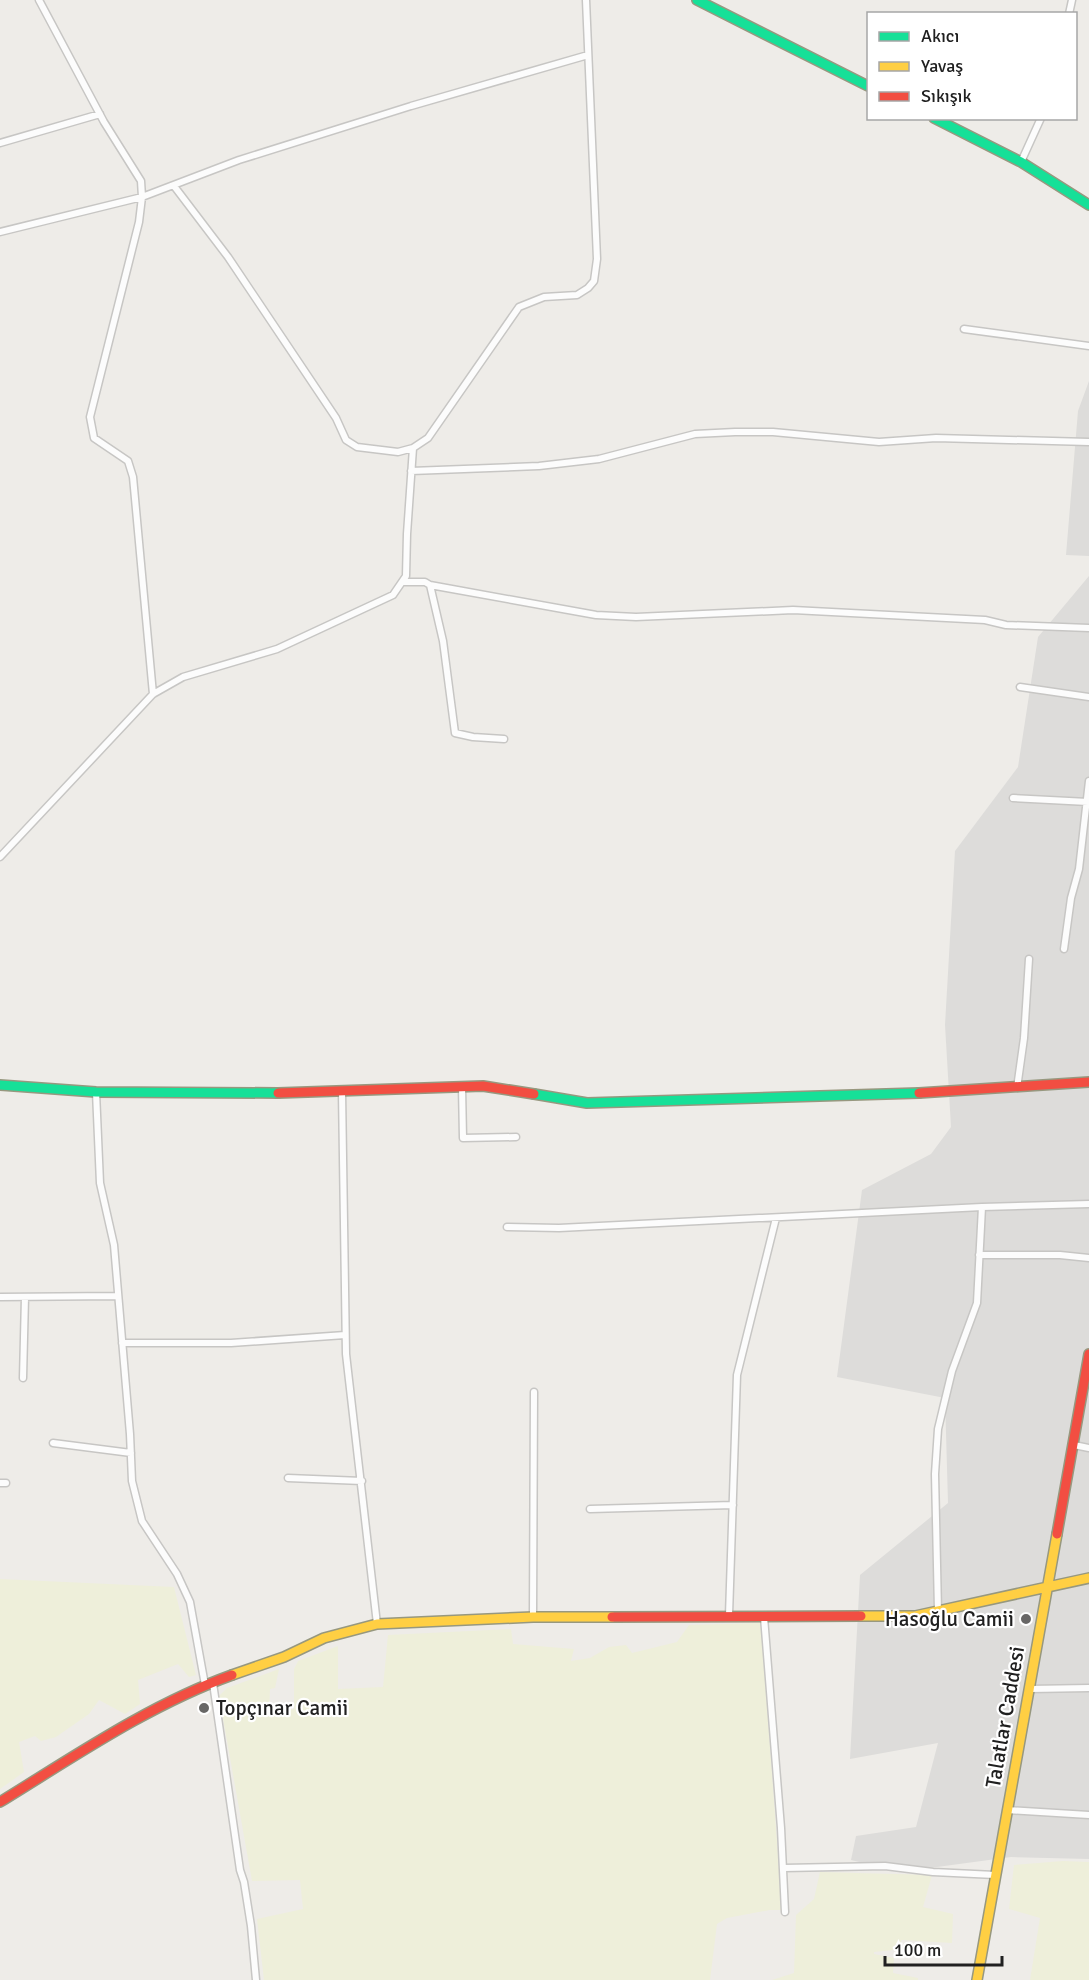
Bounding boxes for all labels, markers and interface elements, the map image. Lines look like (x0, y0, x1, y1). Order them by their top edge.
legend (867, 12, 1077, 120)
text: Akıcı (921, 25, 959, 47)
text: Yavaş (921, 55, 963, 77)
text: Sıkışık (921, 85, 971, 107)
place label: Hasoğlu Camii (885, 1606, 1014, 1632)
marker: Hasoğlu Camii (1019, 1612, 1033, 1626)
street label: Talatlar Caddesi (980, 1644, 1030, 1790)
place label: Topçınar Camii (216, 1695, 348, 1721)
marker: Topçınar Camii (197, 1701, 211, 1715)
scale bar (885, 1929, 1002, 1967)
text: 100 m (894, 1939, 941, 1961)

